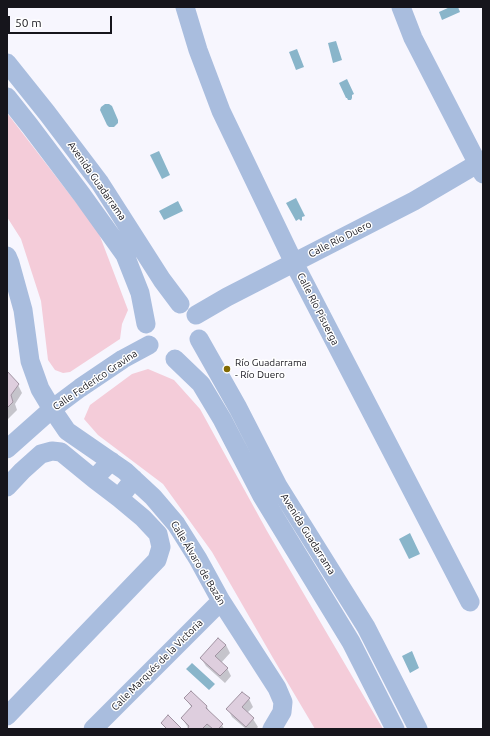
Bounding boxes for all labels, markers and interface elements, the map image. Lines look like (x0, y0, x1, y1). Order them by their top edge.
scale bar (10, 8, 114, 34)
text: 50 m (15, 16, 42, 29)
street label: Avenida Guadarrama (65, 139, 129, 223)
street label: Calle Río Duero (307, 218, 373, 260)
street label: Calle Río Pisuerga (295, 271, 341, 347)
street label: Calle Federico Gravina (51, 347, 139, 413)
place label: Río Guadarrama - Río Duero (235, 357, 307, 380)
marker: Río Guadarrama - Río Duero (222, 364, 232, 374)
street label: Avenida Guadarrama (278, 491, 338, 577)
street label: Calle Álvaro de Bazán (168, 519, 228, 607)
street label: Calle Marqués de la Victoria (109, 617, 205, 713)

